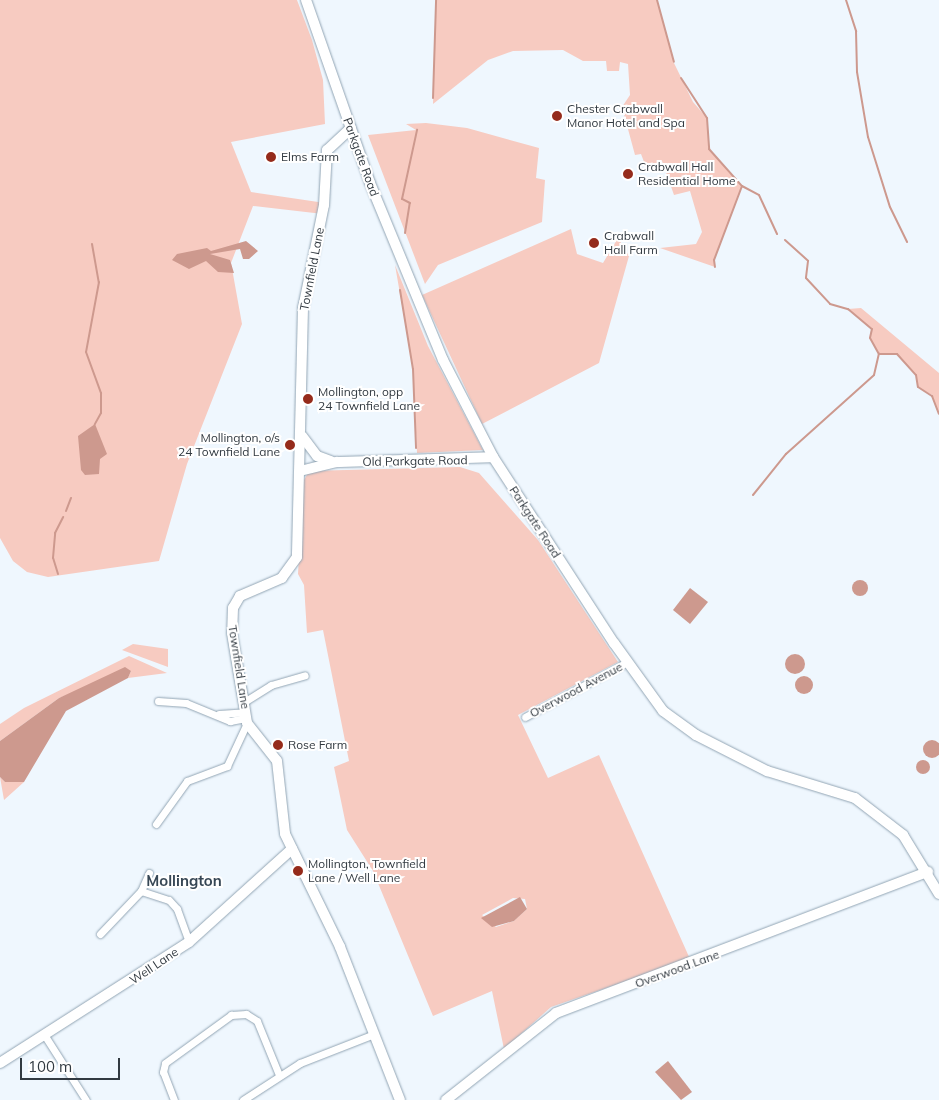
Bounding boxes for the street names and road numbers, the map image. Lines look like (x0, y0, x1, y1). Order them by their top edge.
street label: Parkgate Road (340, 116, 382, 198)
street label: Townfield Lane (297, 226, 327, 312)
street label: Old Parkgate Road (362, 453, 468, 469)
street label: Parkgate Road (506, 483, 564, 561)
street label: Townfield Lane (225, 624, 253, 710)
street label: Overwood Avenue (527, 659, 625, 721)
street label: Well Lane (127, 945, 181, 987)
street label: Overwood Lane (633, 947, 721, 991)

